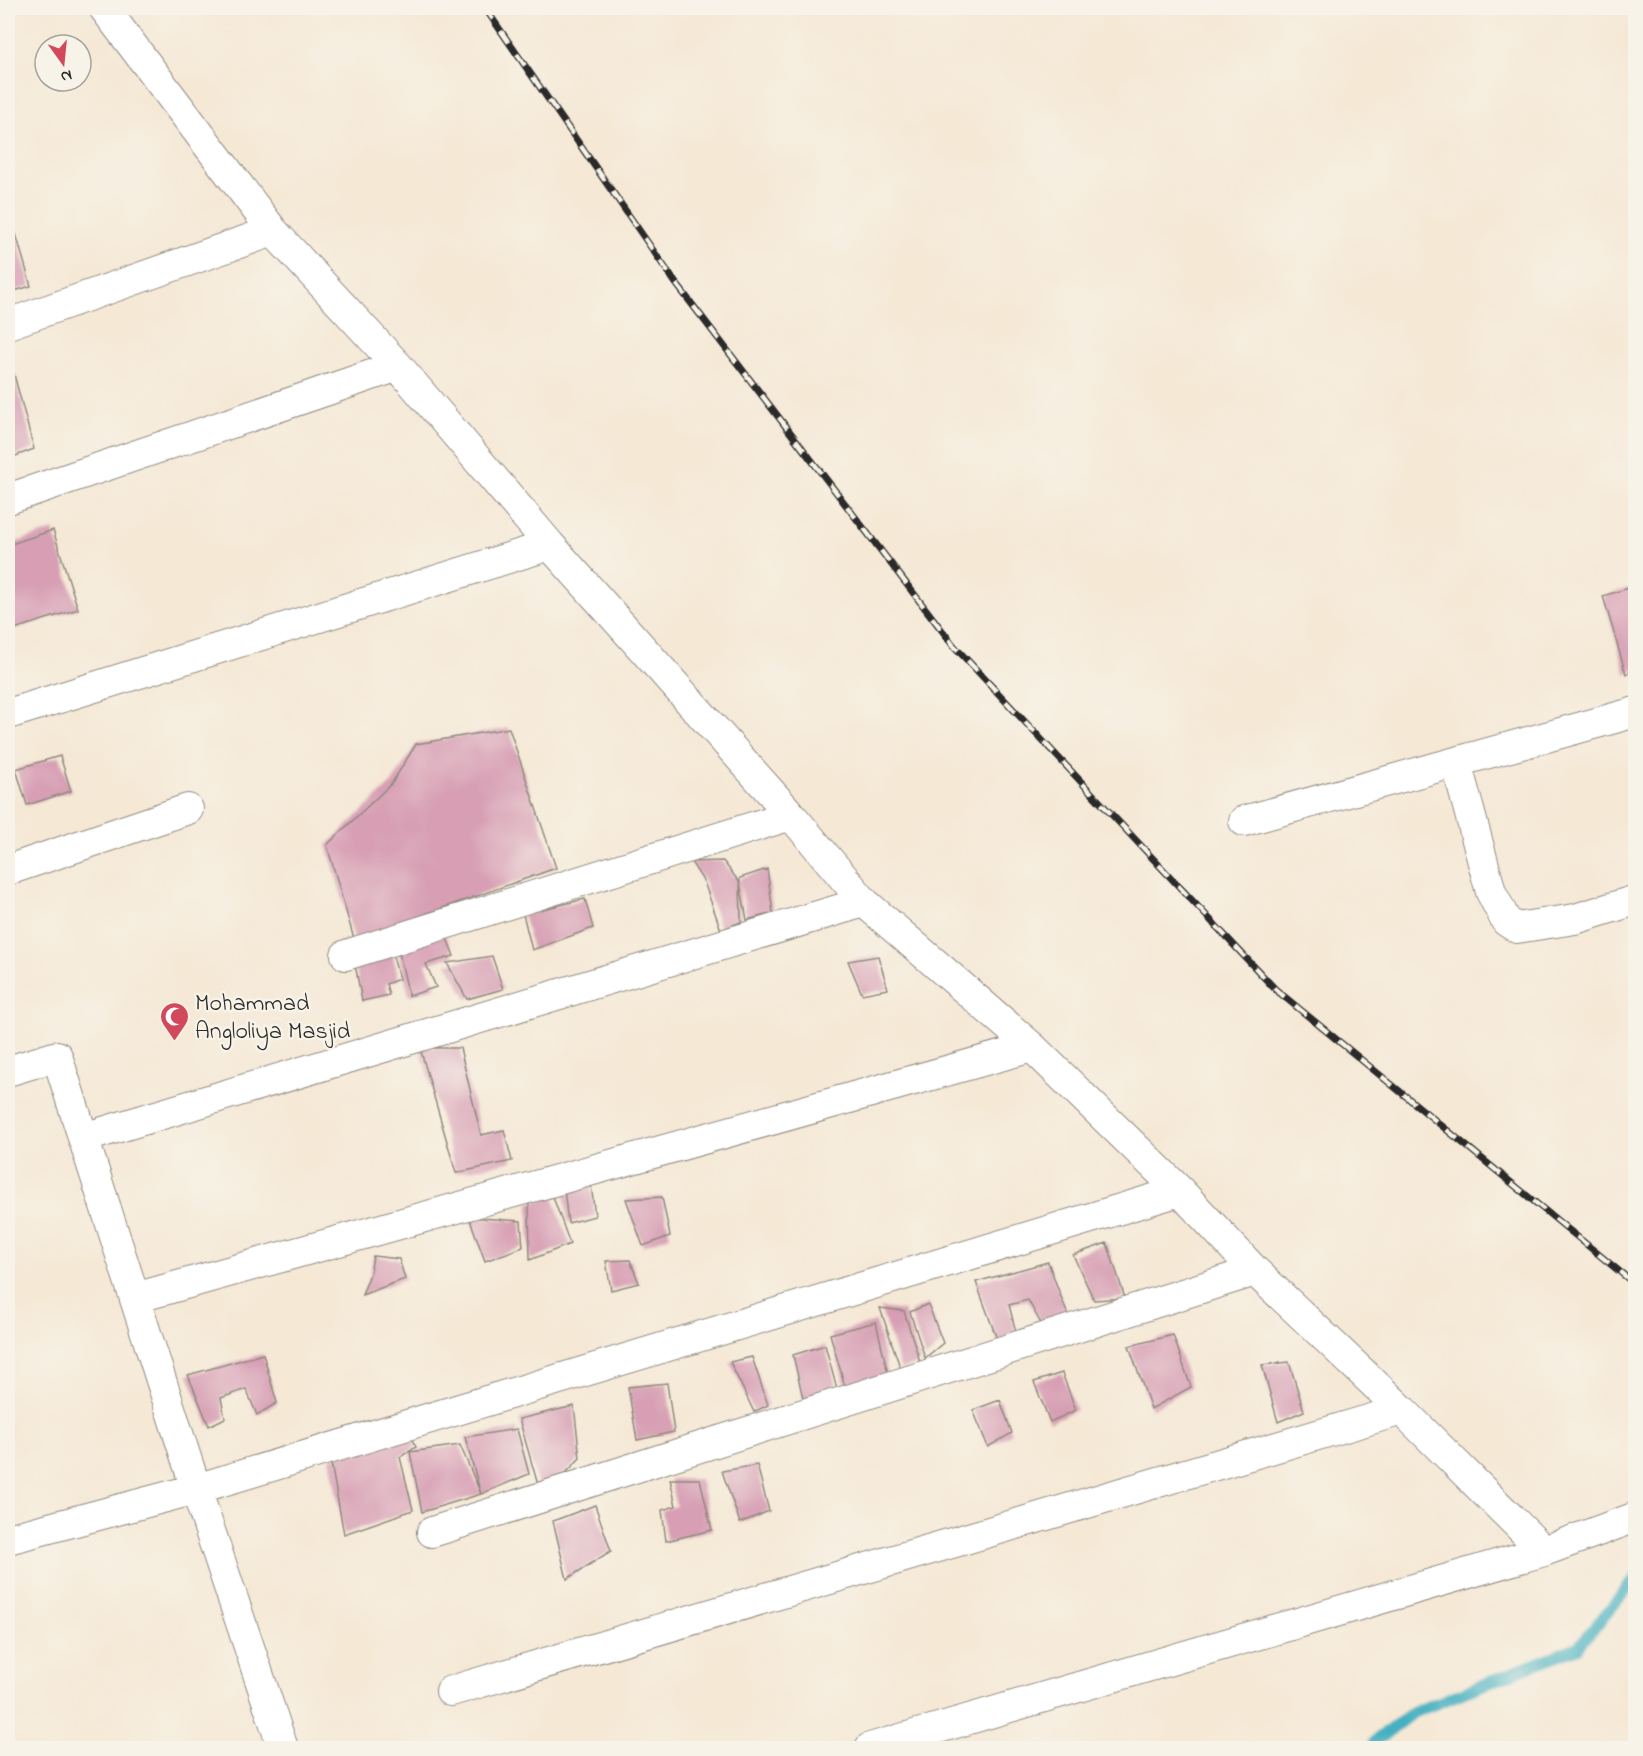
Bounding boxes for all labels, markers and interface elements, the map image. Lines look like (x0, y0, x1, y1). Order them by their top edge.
north arrow (33, 33, 93, 93)
text: N (58, 63, 75, 89)
place label: Mohammad Angloliya Masjid (195, 987, 351, 1051)
mosque icon: Mohammad Angloliya Masjid (158, 1000, 190, 1042)

